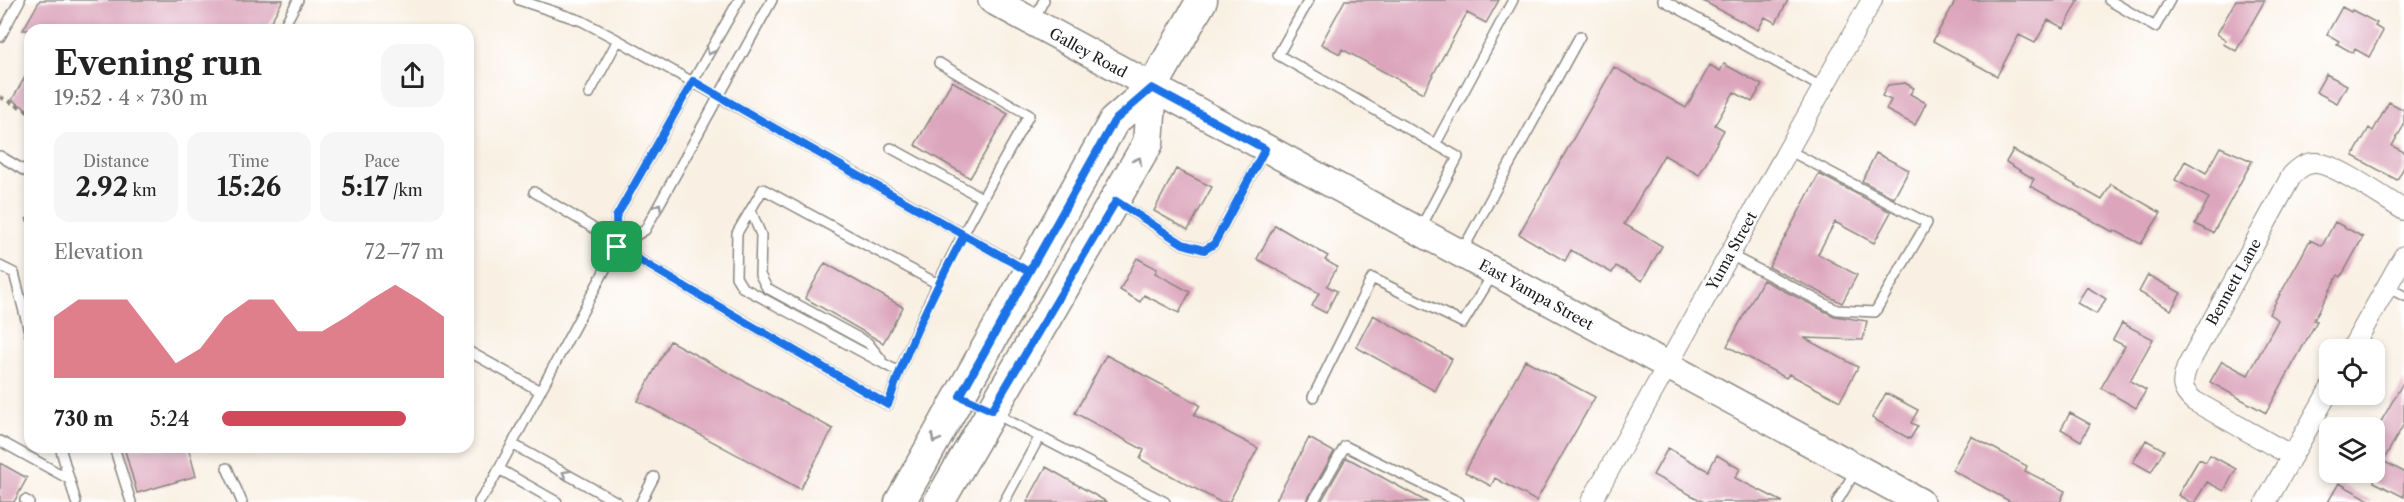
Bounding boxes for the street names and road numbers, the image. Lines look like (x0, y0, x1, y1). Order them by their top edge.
street label: Galley Road (1046, 23, 1130, 82)
street label: Yuma Street (1702, 208, 1761, 294)
street label: Bennett Lane (2202, 235, 2265, 328)
street label: East Yampa Street (1476, 255, 1597, 334)

